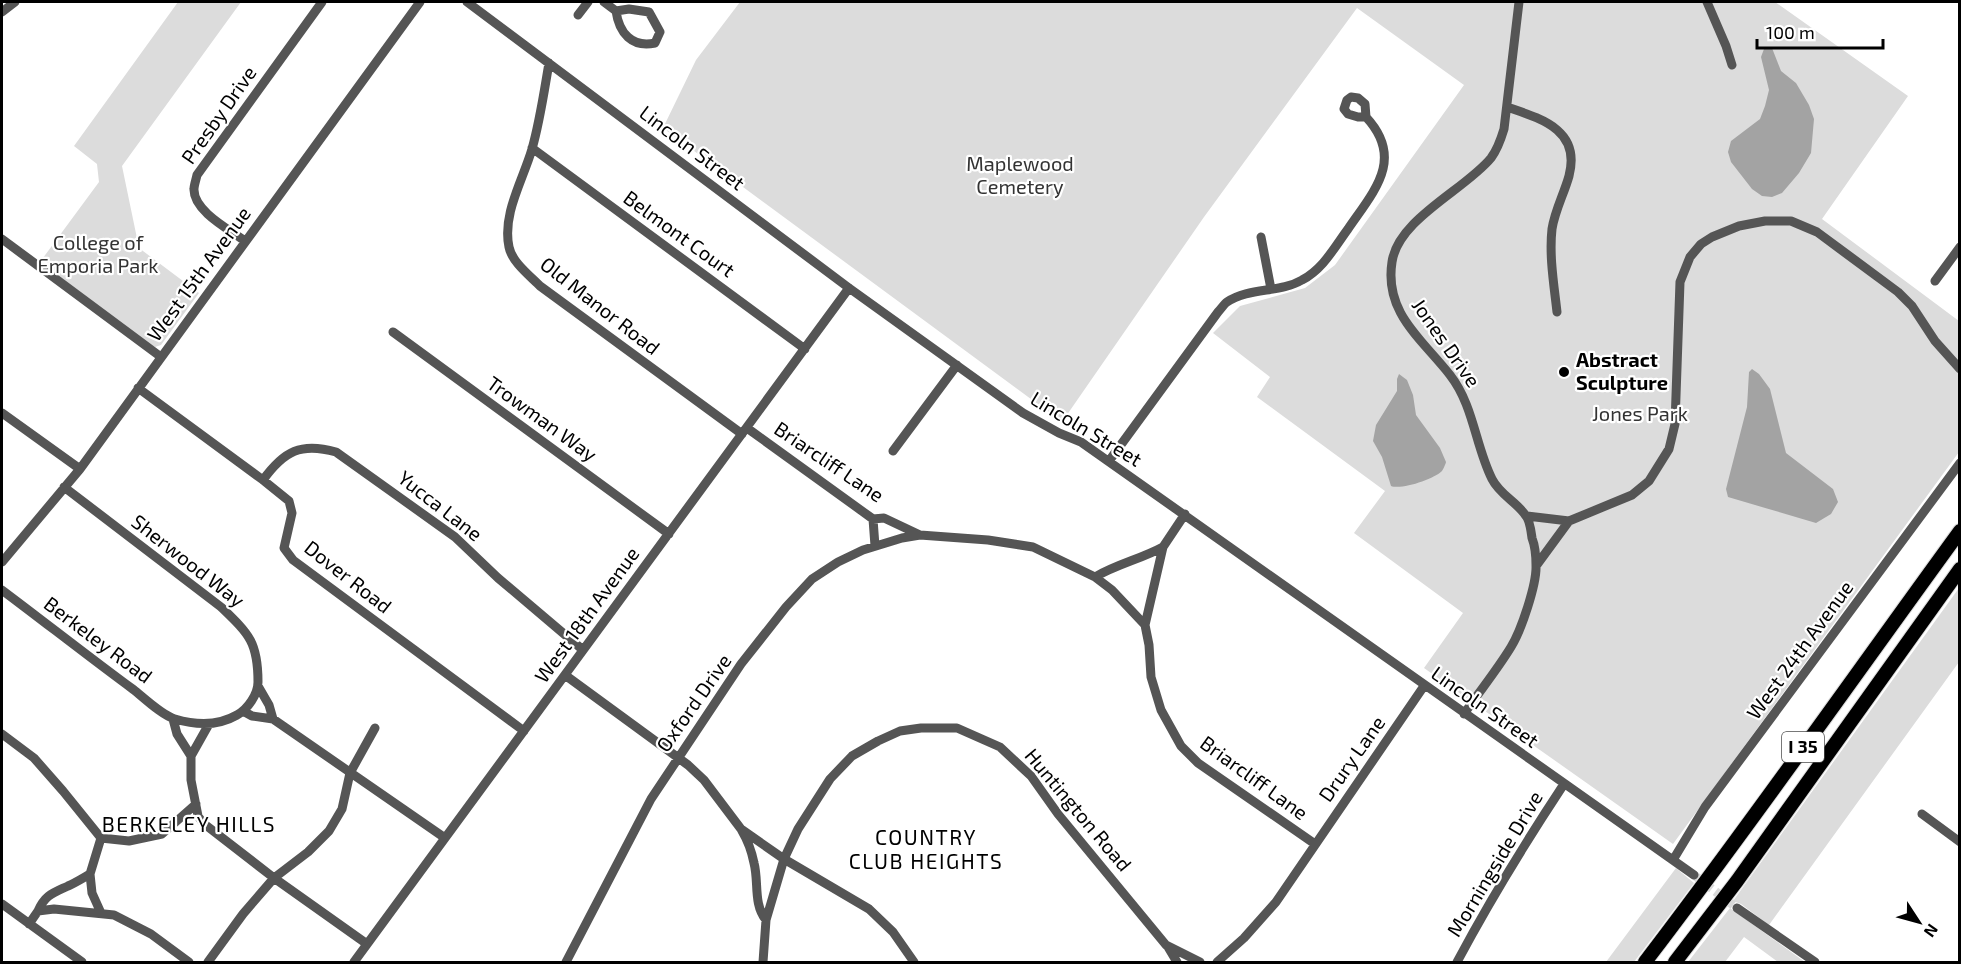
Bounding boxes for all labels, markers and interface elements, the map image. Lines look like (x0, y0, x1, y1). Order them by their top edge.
scale bar (1757, 12, 1883, 50)
text: 100 m (1766, 21, 1815, 43)
street label: Presby Drive (176, 61, 261, 168)
street label: Lincoln Street (635, 100, 750, 195)
park label: Maplewood Cemetery (966, 151, 1074, 198)
street label: Belmont Court (619, 185, 740, 282)
street label: West 15th Avenue (141, 201, 255, 345)
park label: College of Emporia Park (38, 230, 159, 277)
street label: Old Manor Road (536, 251, 665, 359)
street label: Jones Drive (1408, 294, 1486, 391)
place label: Abstract Sculpture (1576, 347, 1668, 394)
marker: Abstract Sculpture (1557, 365, 1571, 379)
street label: Trowman Way (483, 370, 603, 466)
street label: Lincoln Street (1027, 386, 1147, 471)
park label: Jones Park (1592, 401, 1688, 425)
street label: Briarcliff Lane (770, 416, 889, 507)
street label: Yucca Lane (394, 465, 487, 545)
street label: Sherwood Way (127, 509, 250, 612)
street label: Dover Road (300, 535, 397, 618)
street label: West 18th Avenue (529, 542, 643, 687)
street label: West 24th Avenue (1741, 575, 1858, 723)
street label: Berkeley Road (40, 591, 157, 688)
street label: Oxford Drive (651, 649, 736, 756)
street label: Lincoln Street (1427, 660, 1544, 752)
street label: Drury Lane (1313, 711, 1389, 806)
street label: Briarcliff Lane (1196, 730, 1313, 824)
road number: I 35 (1782, 732, 1824, 762)
street label: Huntington Road (1020, 743, 1137, 876)
street label: Morningside Drive (1441, 786, 1547, 941)
district label: BERKELEY HILLS (102, 811, 276, 836)
district label: COUNTRY CLUB HEIGHTS (849, 824, 1003, 873)
north arrow (1889, 892, 1949, 952)
text: N (1920, 921, 1943, 941)

